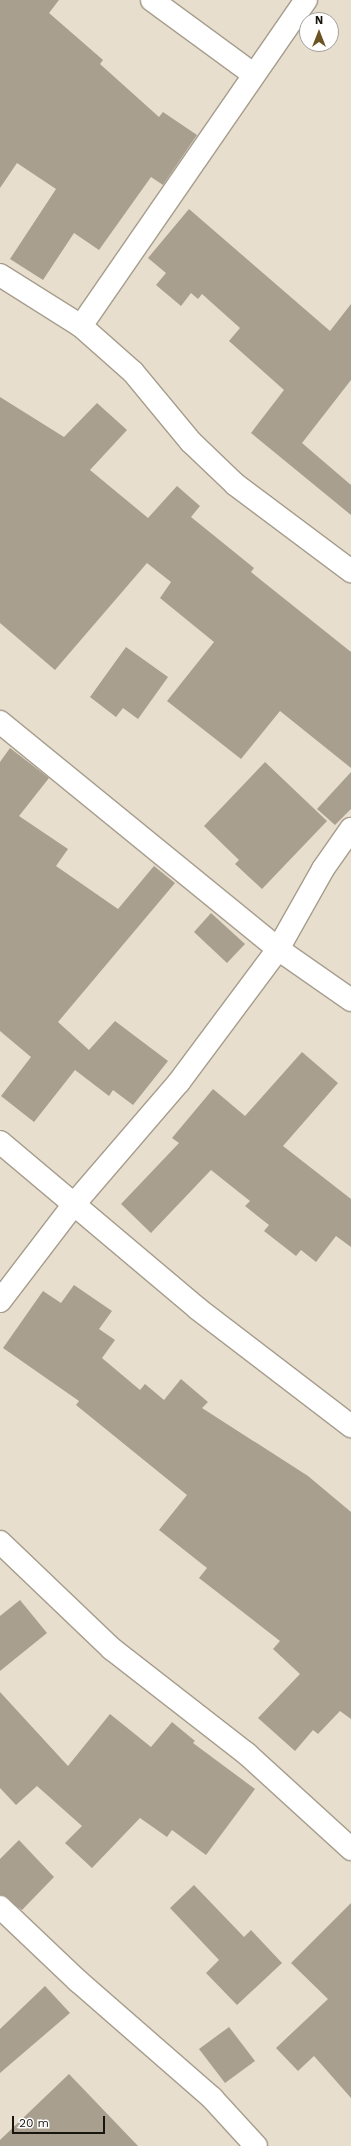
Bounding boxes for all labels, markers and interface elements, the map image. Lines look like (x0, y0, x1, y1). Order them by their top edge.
north arrow (299, 12, 339, 52)
text: N (315, 14, 323, 27)
scale bar (14, 2108, 107, 2134)
text: 20 m (19, 2116, 49, 2130)

